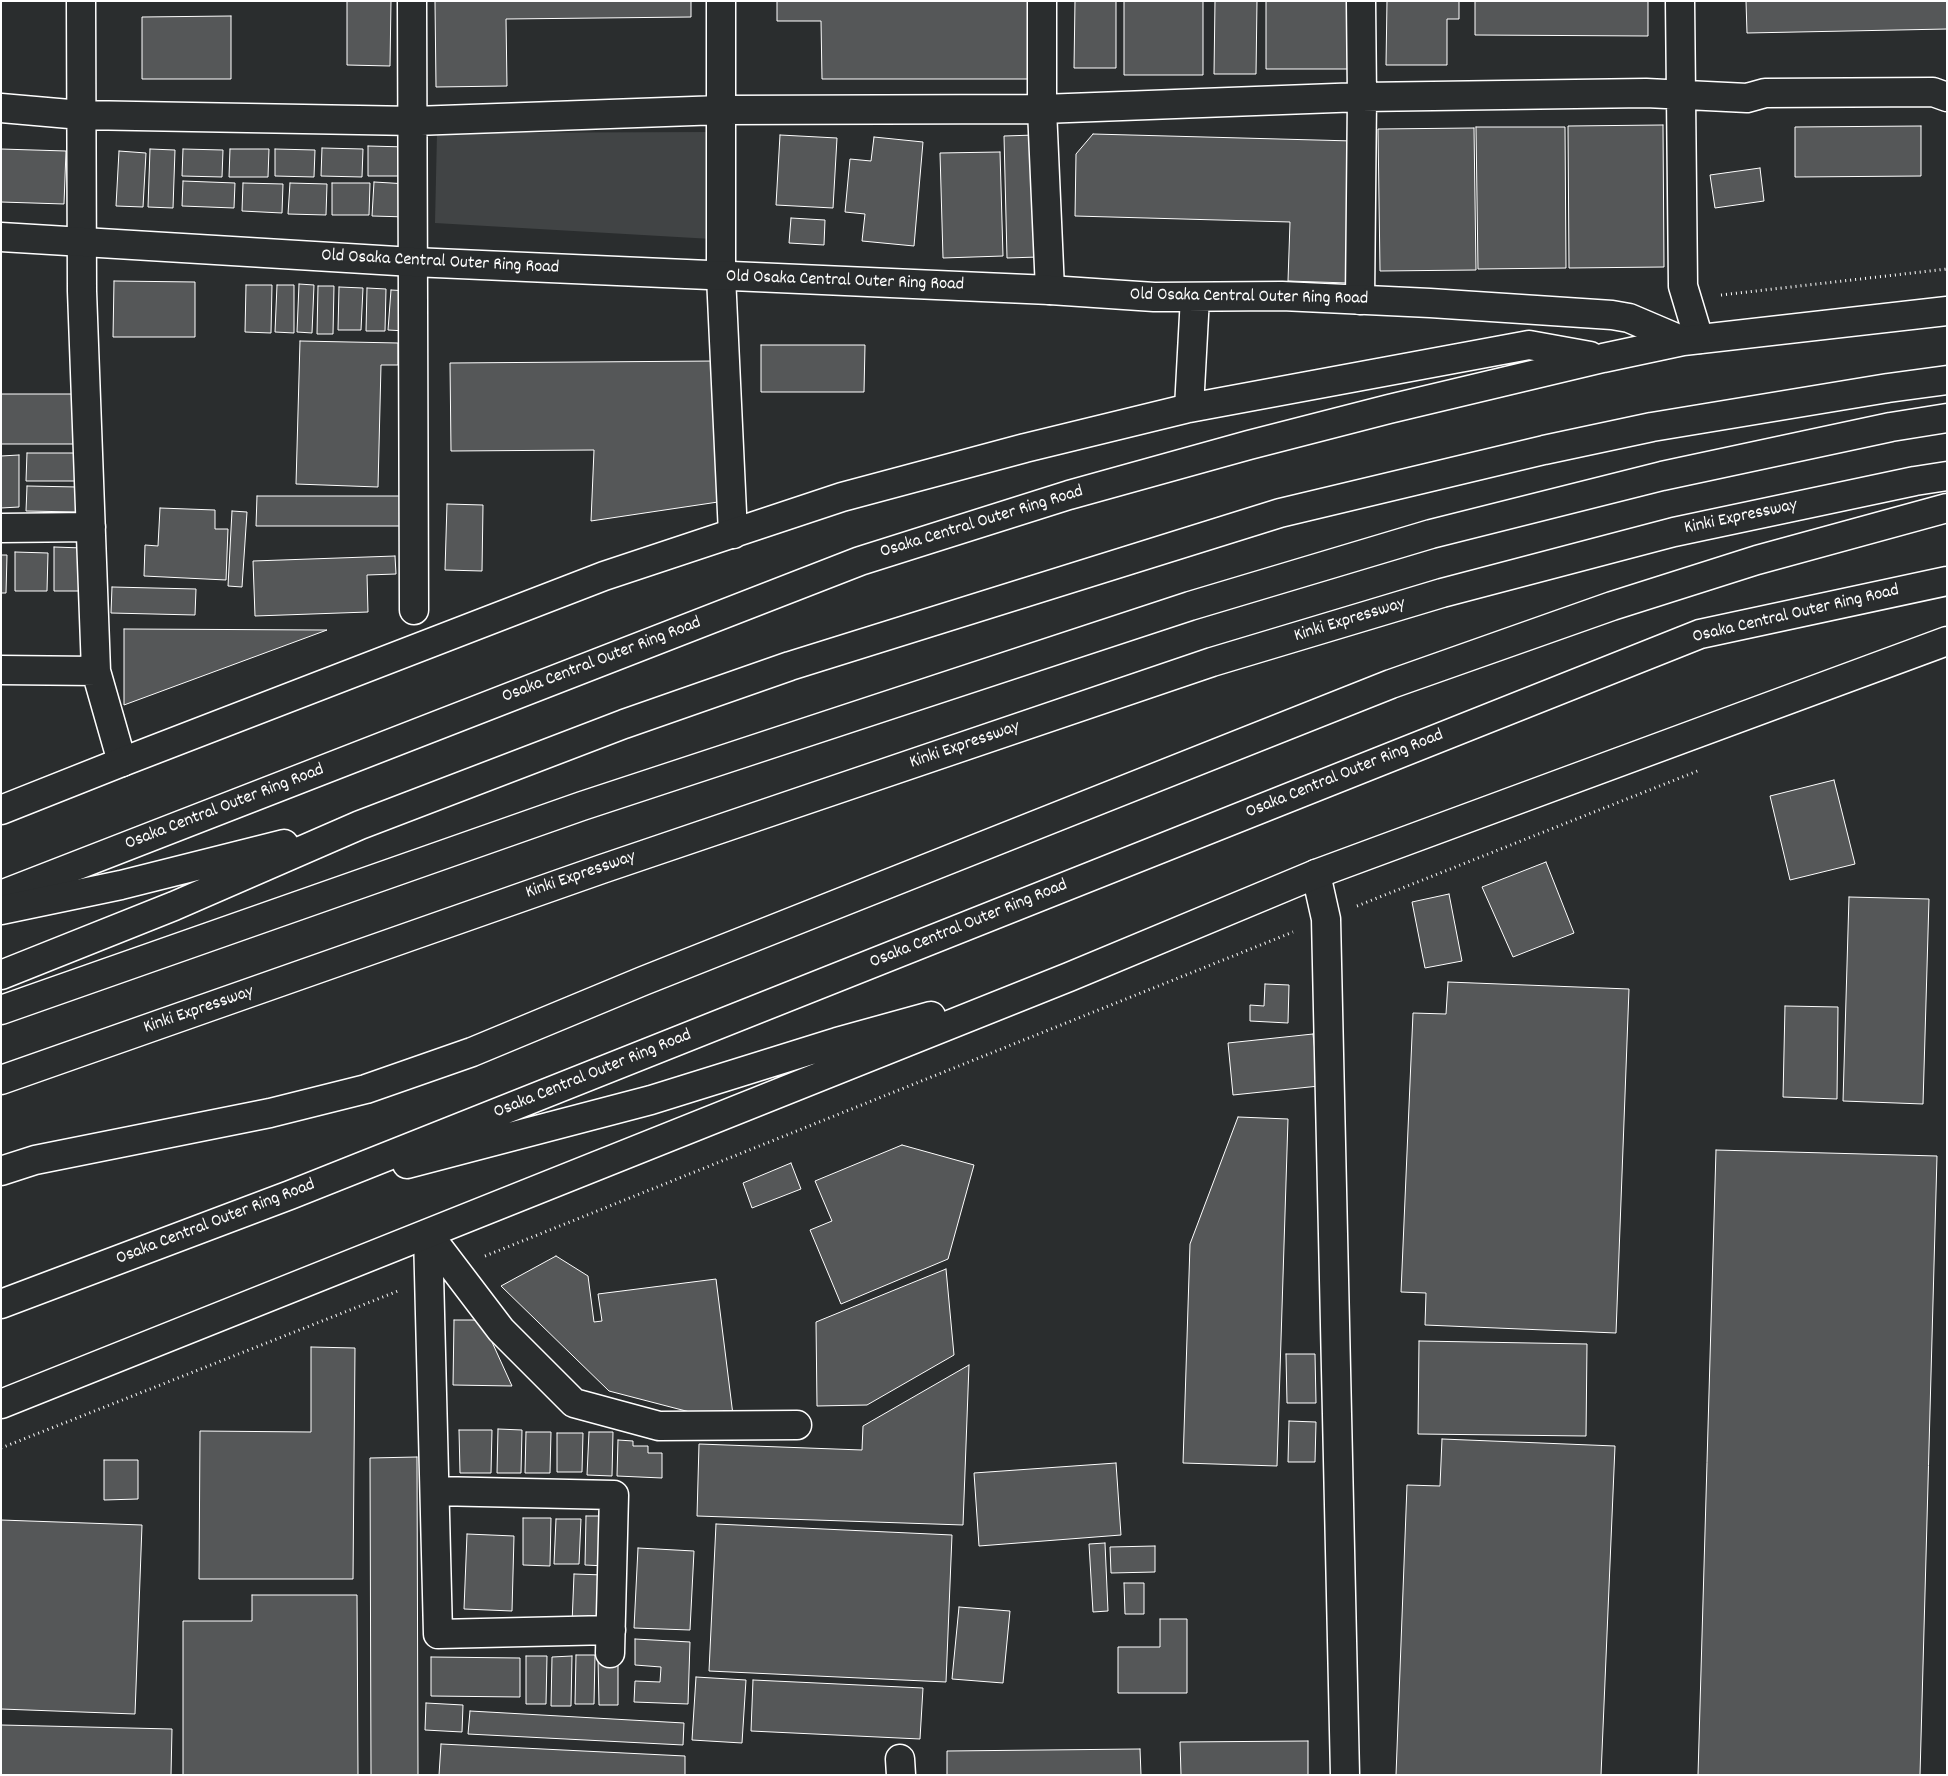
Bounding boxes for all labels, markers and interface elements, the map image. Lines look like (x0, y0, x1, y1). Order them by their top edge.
street label: Old Osaka Central Outer Ring Road (320, 246, 560, 280)
street label: Old Osaka Central Outer Ring Road (726, 267, 964, 297)
street label: Old Osaka Central Outer Ring Road (1130, 285, 1368, 311)
street label: Osaka Central Outer Ring Road (878, 482, 1086, 564)
street label: Kinki Expressway (1683, 495, 1799, 541)
street label: Osaka Central Outer Ring Road (1691, 581, 1901, 649)
street label: Kinki Expressway (1292, 594, 1408, 648)
street label: Osaka Central Outer Ring Road (500, 613, 704, 709)
street label: Kinki Expressway (907, 717, 1023, 775)
street label: Osaka Central Outer Ring Road (1243, 725, 1447, 825)
street label: Osaka Central Outer Ring Road (123, 760, 327, 856)
street label: Kinki Expressway (523, 847, 639, 905)
street label: Osaka Central Outer Ring Road (867, 875, 1071, 975)
street label: Kinki Expressway (141, 982, 257, 1040)
street label: Osaka Central Outer Ring Road (491, 1025, 695, 1125)
street label: Osaka Central Outer Ring Road (114, 1175, 318, 1271)

